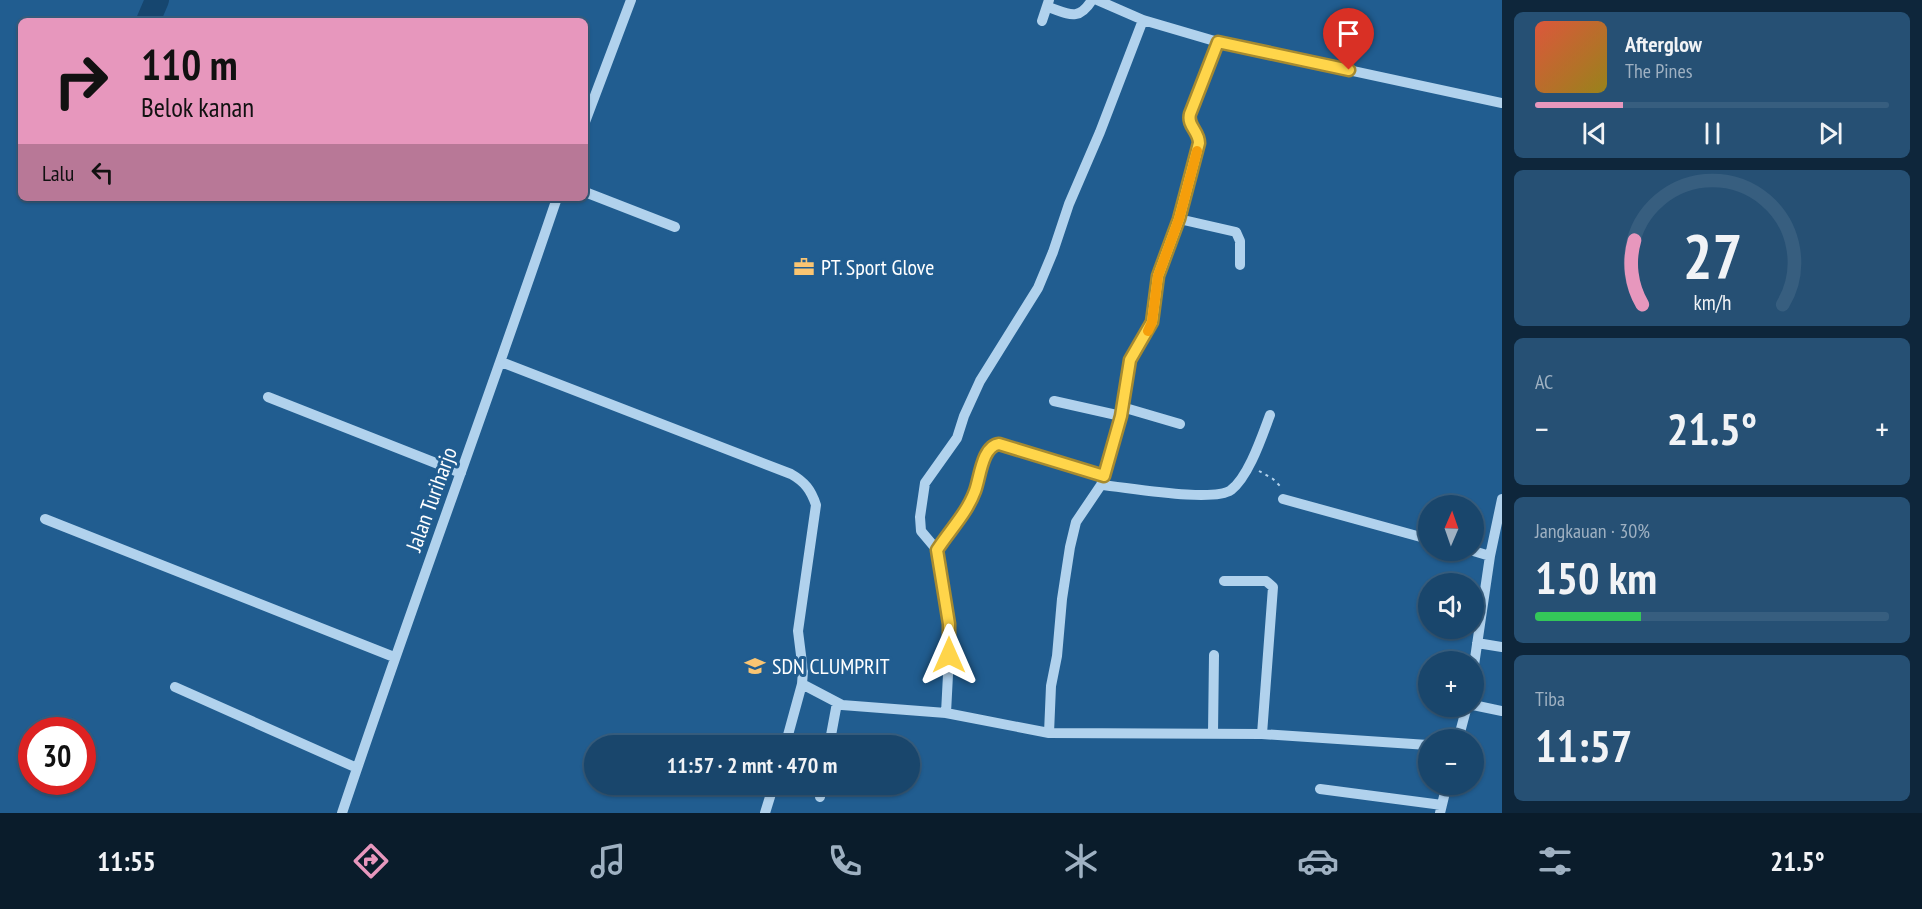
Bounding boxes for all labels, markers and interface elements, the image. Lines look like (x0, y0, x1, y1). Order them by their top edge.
pin (1323, 8, 1374, 70)
icon: arrive (1332, 17, 1365, 50)
text: Afterglow (1625, 30, 1702, 58)
text: 110 m (141, 37, 238, 92)
icon: right (42, 42, 120, 120)
text: The Pines (1625, 58, 1692, 84)
text: Belok kanan (141, 90, 254, 124)
icon: previous (1578, 117, 1611, 150)
icon: pause (1696, 117, 1729, 150)
icon: next (1814, 117, 1847, 150)
icon: left (86, 156, 119, 189)
text: Lalu (42, 159, 74, 187)
text: 27 (1682, 215, 1742, 296)
place label: PT. Sport Glove (821, 253, 934, 281)
office icon: PT. Sport Glove (792, 255, 816, 279)
text: km/h (1693, 289, 1731, 317)
text: AC (1535, 369, 1553, 395)
text: 21.5° (1667, 399, 1757, 457)
text: − (1535, 407, 1549, 450)
text: + (1875, 407, 1889, 450)
street label: Jalan Turiharjo (399, 443, 463, 556)
north arrow (1418, 495, 1484, 561)
map controls (1418, 495, 1484, 795)
text: Jangkauan · 30% (1535, 518, 1650, 544)
text: 150 km (1535, 548, 1657, 606)
button: sound (1418, 573, 1484, 639)
position arrow (917, 623, 981, 687)
button: + (1418, 651, 1484, 717)
place label: SDN CLUMPRIT (772, 652, 890, 680)
school or university icon: SDN CLUMPRIT (743, 654, 767, 678)
text: Tiba (1535, 686, 1565, 712)
text: 11:57 (1535, 716, 1632, 774)
speed limit sign: 30 (18, 717, 96, 795)
button: − (1418, 729, 1484, 795)
text: 11:57 · 2 mnt · 470 m (667, 751, 837, 779)
icon: directions (350, 840, 392, 882)
icon: music (587, 840, 629, 882)
icon: phone (824, 840, 866, 882)
icon: climate (1060, 840, 1102, 882)
icon: car (1297, 840, 1339, 882)
icon: filters (1534, 840, 1576, 882)
text: 11:55 (97, 844, 156, 878)
text: 21.5° (1770, 844, 1825, 878)

